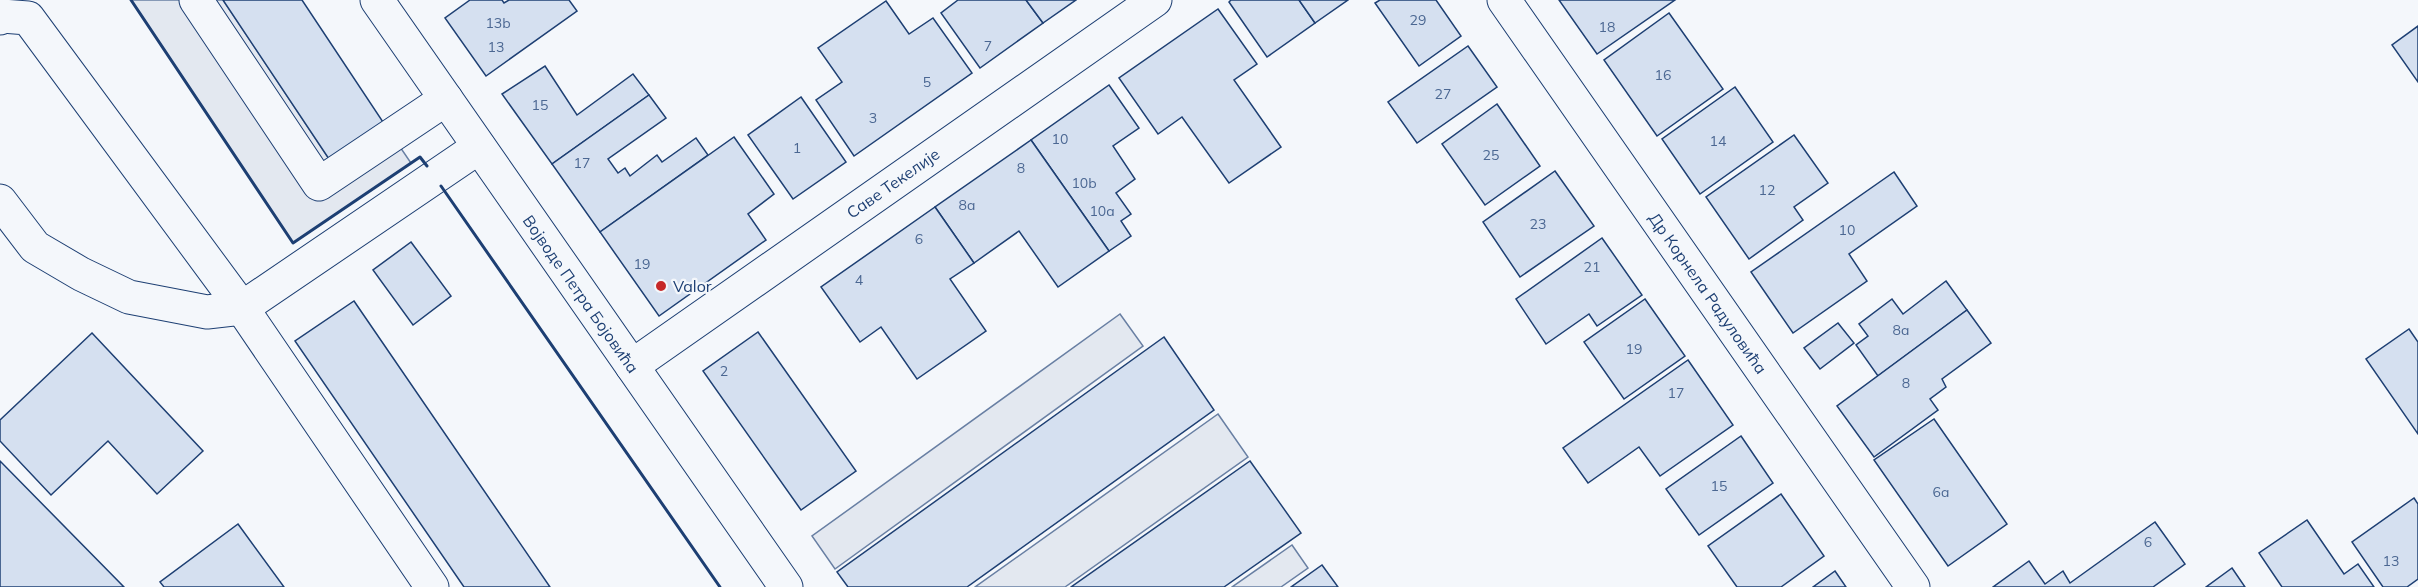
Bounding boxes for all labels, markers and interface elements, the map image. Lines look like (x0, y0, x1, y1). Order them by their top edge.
house number: 29 (1410, 11, 1426, 29)
house number: 13b (485, 14, 511, 32)
house number: 18 (1599, 18, 1615, 36)
house number: 7 (984, 37, 992, 55)
house number: 13 (488, 38, 504, 56)
house number: 16 (1655, 66, 1671, 84)
house number: 5 (923, 73, 931, 91)
house number: 27 (1435, 85, 1451, 103)
house number: 15 (532, 96, 548, 114)
house number: 3 (869, 109, 877, 127)
house number: 10 (1052, 130, 1068, 148)
house number: 14 (1710, 132, 1727, 150)
house number: 1 (793, 139, 801, 157)
street label: Саве Текелије (843, 143, 943, 222)
house number: 25 (1483, 146, 1499, 164)
house number: 17 (574, 154, 590, 172)
house number: 8 (1017, 159, 1025, 177)
house number: 10b (1071, 174, 1097, 192)
house number: 12 (1759, 181, 1775, 199)
house number: 8a (959, 196, 975, 214)
house number: 10a (1089, 202, 1115, 220)
street label: Др Корнела Радуловића (1645, 208, 1771, 378)
street label: Војводе Петра Бојовића (519, 211, 643, 377)
house number: 23 (1530, 215, 1546, 233)
house number: 10 (1839, 221, 1855, 239)
house number: 6 (915, 230, 923, 248)
house number: 19 (634, 255, 650, 273)
house number: 21 (1584, 258, 1600, 276)
house number: 4 (855, 271, 864, 289)
place label: Valor (673, 276, 712, 296)
marker: Valor (654, 279, 668, 293)
house number: 8a (1893, 321, 1909, 339)
house number: 19 (1626, 340, 1642, 358)
house number: 2 (720, 362, 728, 380)
house number: 8 (1902, 374, 1910, 392)
house number: 17 (1668, 384, 1684, 402)
house number: 15 (1711, 477, 1727, 495)
house number: 6a (1933, 483, 1949, 501)
house number: 6 (2144, 533, 2152, 551)
house number: 13 (2383, 552, 2399, 570)

